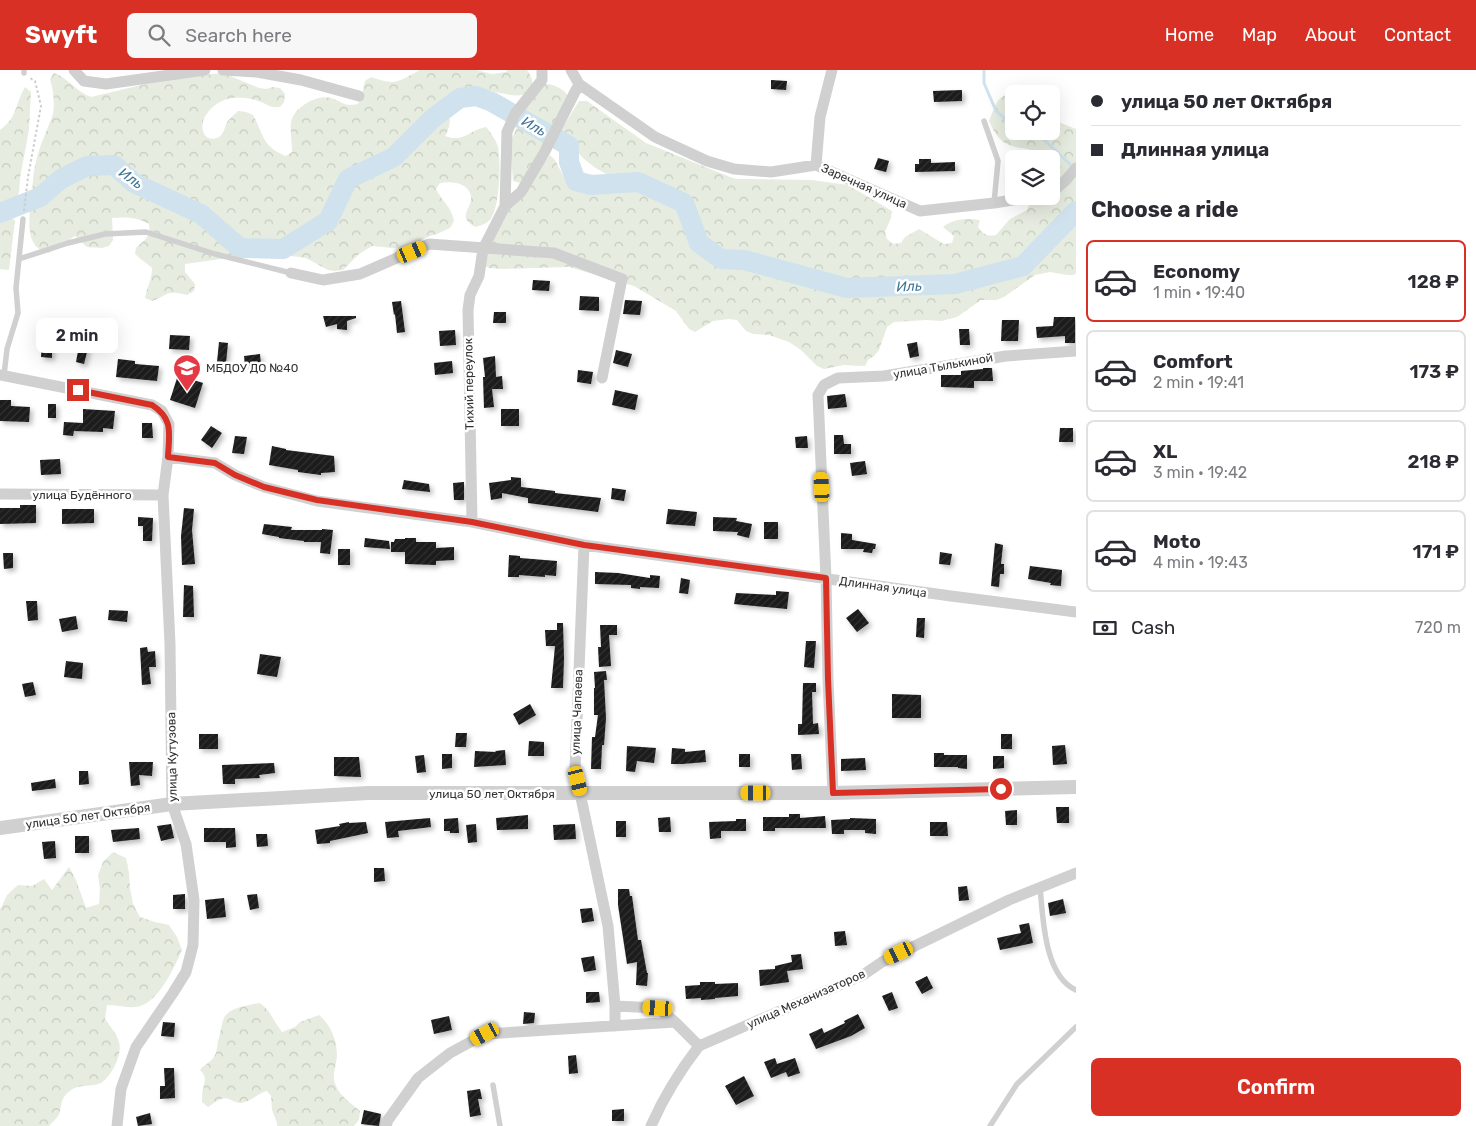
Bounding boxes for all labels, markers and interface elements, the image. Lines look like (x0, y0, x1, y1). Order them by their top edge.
search box (127, 13, 477, 58)
text: Swyft (25, 21, 97, 49)
icon: search (145, 21, 173, 49)
text: Search here (185, 24, 292, 47)
text: Home (1165, 24, 1214, 46)
text: Map (1242, 24, 1277, 46)
text: About (1305, 24, 1356, 46)
text: Contact (1384, 24, 1451, 46)
map controls (1005, 85, 1060, 205)
button: locate (1005, 85, 1060, 140)
text: улица 50 лет Октября (1121, 90, 1332, 113)
water label: Иль (518, 113, 549, 140)
text: Длинная улица (1121, 138, 1269, 161)
button: layers (1005, 150, 1060, 205)
street label: Заречная улица (819, 161, 909, 211)
water label: Иль (115, 164, 146, 193)
text: Choose a ride (1091, 196, 1238, 223)
car (395, 239, 428, 265)
icon: car (1093, 259, 1138, 304)
text: Economy (1153, 260, 1240, 283)
text: 128 ₽ (1408, 270, 1459, 293)
water label: Иль (896, 278, 922, 295)
text: 1 min · 19:40 (1153, 283, 1245, 302)
callout: 2 min (37, 318, 119, 352)
text: 2 min (56, 326, 98, 345)
street label: Тихий переулок (461, 337, 477, 430)
icon: car (1093, 349, 1138, 394)
street label: улица Тылькиной (892, 350, 994, 382)
text: Comfort (1153, 350, 1233, 373)
school or university icon: МБДОУ ДО №40 (172, 353, 202, 392)
text: 173 ₽ (1409, 360, 1459, 383)
place label: МБДОУ ДО №40 (206, 361, 298, 375)
text: 2 min · 19:41 (1153, 373, 1244, 392)
route end (67, 379, 89, 401)
icon: car (1093, 439, 1138, 484)
text: XL (1153, 440, 1177, 463)
text: 218 ₽ (1408, 450, 1459, 473)
text: 3 min · 19:42 (1153, 463, 1247, 482)
car (813, 472, 830, 502)
street label: улица Будённого (32, 488, 132, 502)
icon: car (1093, 529, 1138, 574)
text: Moto (1153, 530, 1201, 553)
text: 171 ₽ (1413, 540, 1459, 563)
text: 4 min · 19:43 (1153, 553, 1248, 572)
street label: Длинная улица (838, 574, 928, 600)
icon: cash (1091, 614, 1119, 642)
text: Cash (1131, 616, 1175, 639)
text: 720 m (1415, 618, 1461, 637)
street label: улица Чапаева (569, 669, 585, 755)
street label: улица Кутузова (164, 712, 180, 802)
car (567, 765, 588, 797)
route start (990, 778, 1012, 800)
car (741, 786, 771, 801)
street label: улица 50 лет Октября (429, 787, 555, 801)
street label: улица 50 лет Октября (25, 800, 151, 832)
car (882, 940, 915, 966)
street label: улица Механизаторов (745, 966, 868, 1031)
car (642, 1000, 673, 1016)
car (468, 1020, 501, 1048)
button: Confirm (1091, 1058, 1461, 1116)

